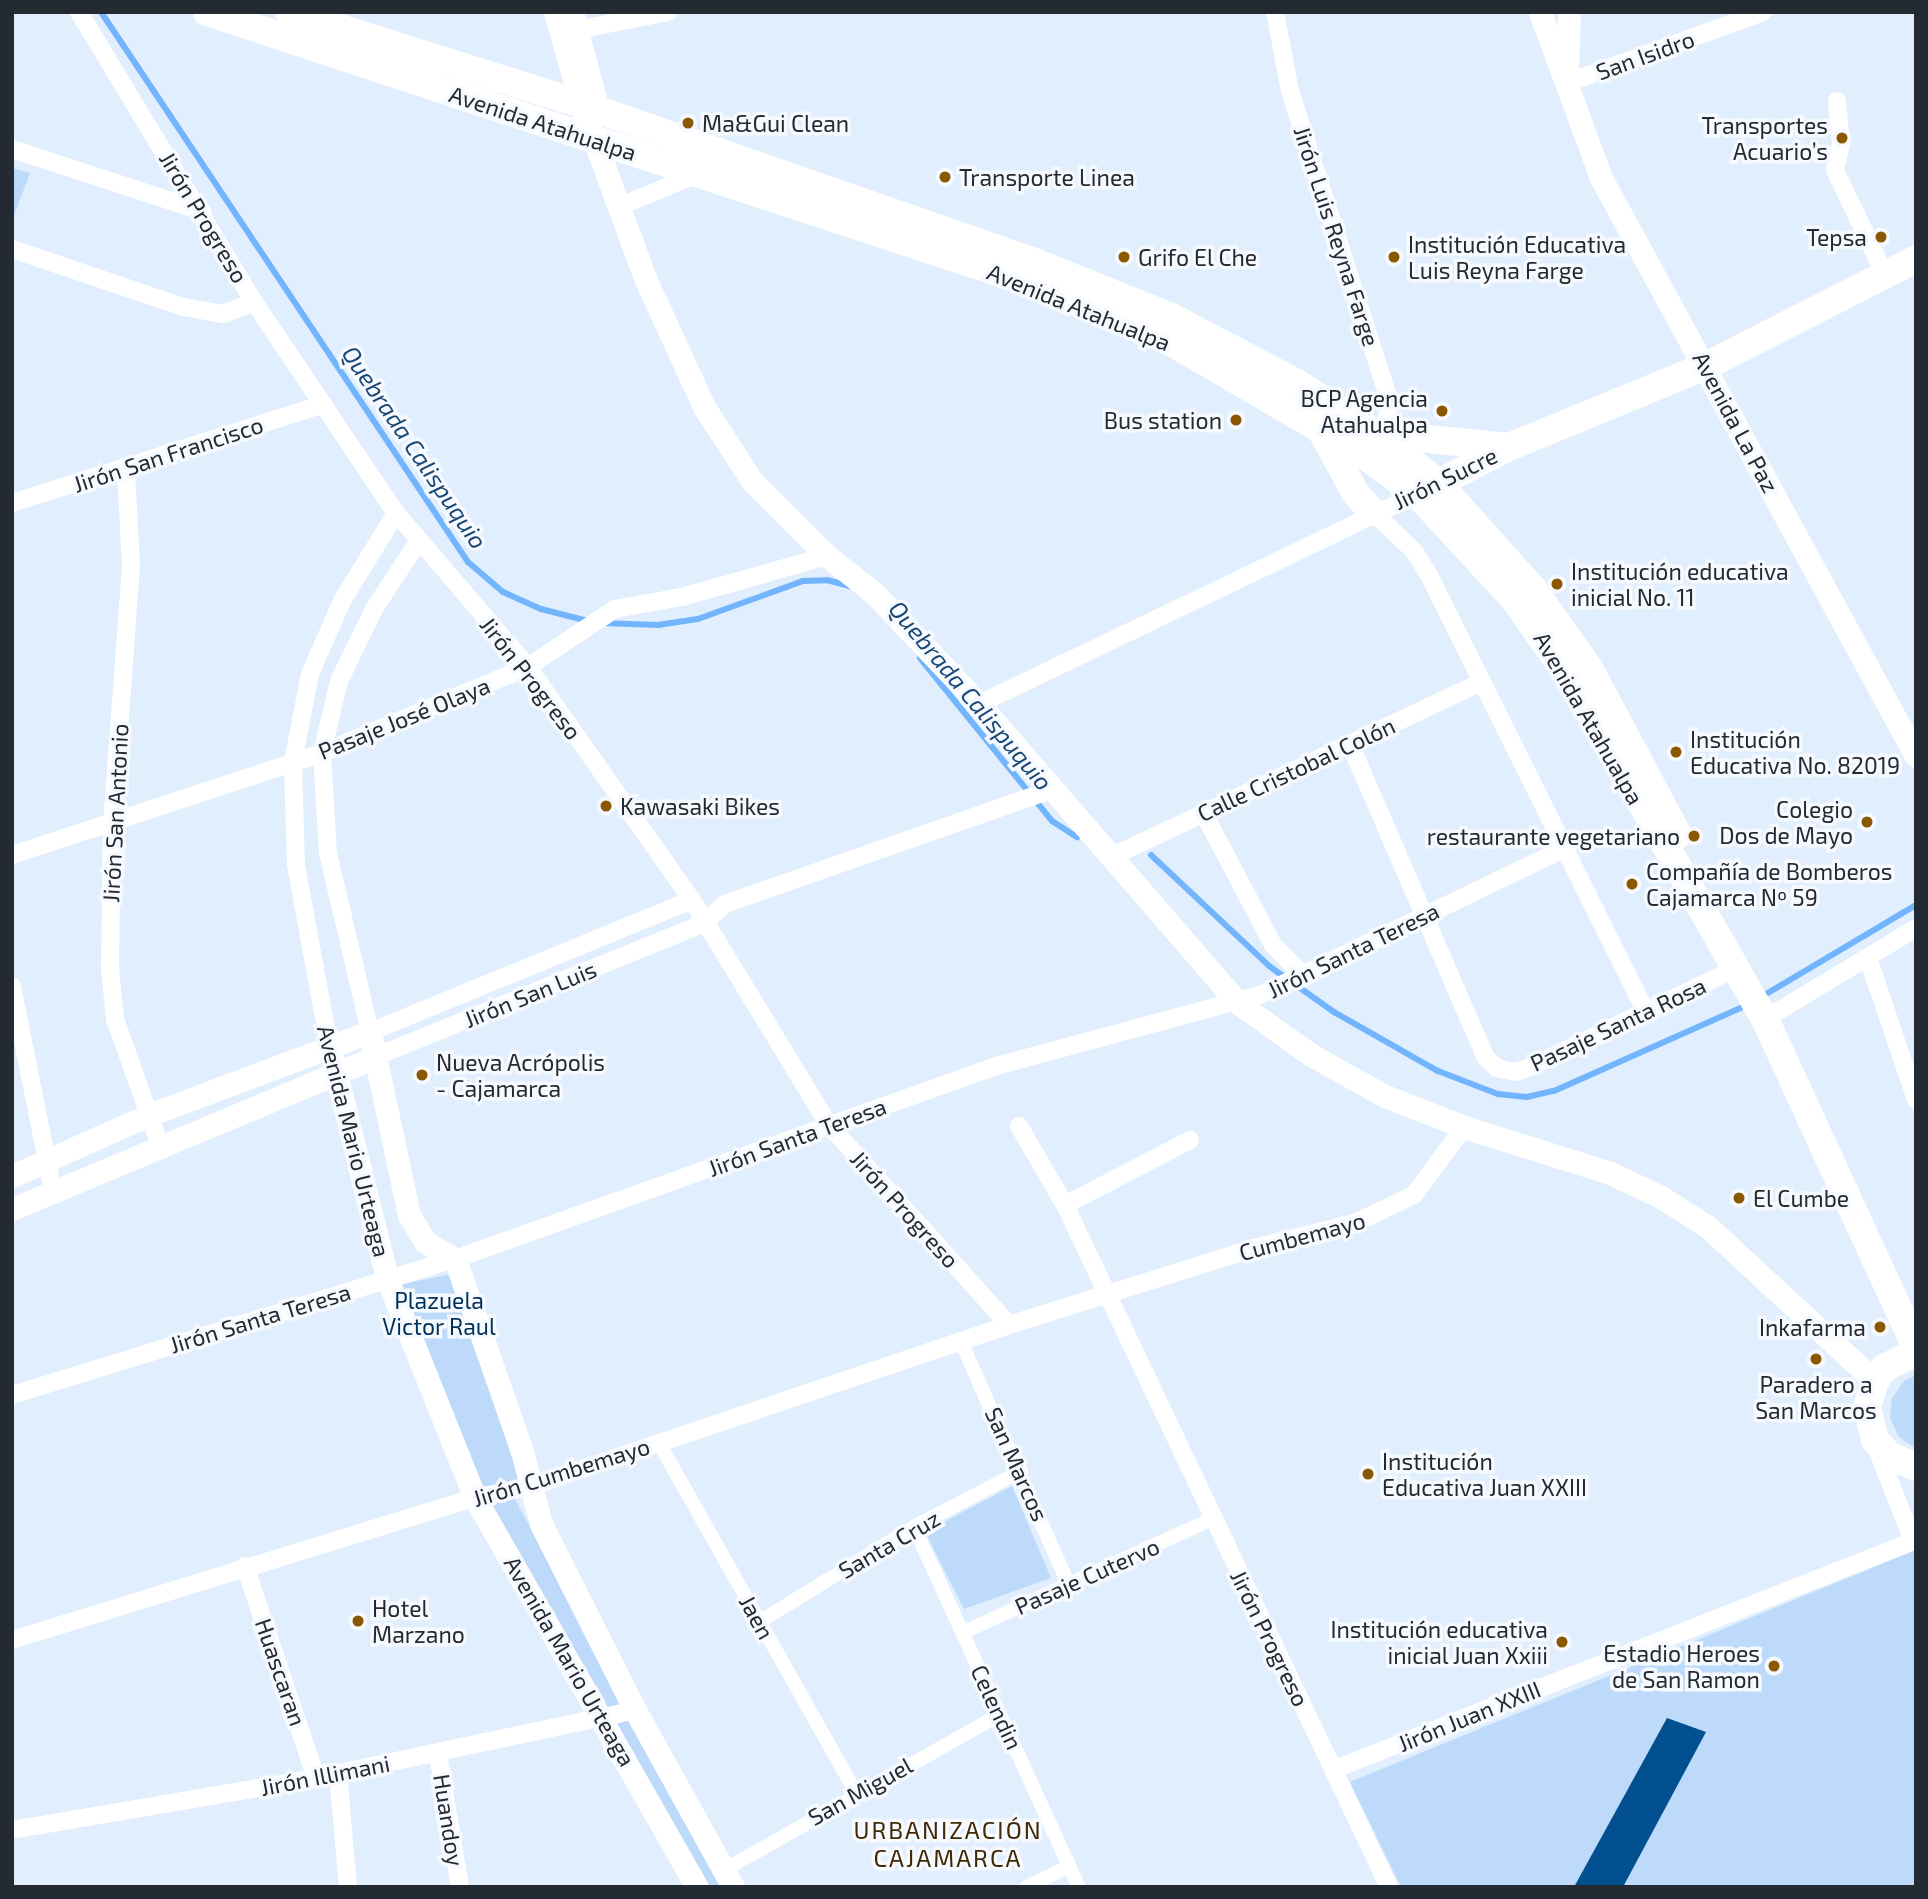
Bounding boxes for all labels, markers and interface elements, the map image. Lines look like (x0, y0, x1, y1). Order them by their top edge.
street label: San Isidro (1592, 24, 1698, 86)
street label: Avenida Atahualpa (446, 80, 640, 166)
place label: Ma&Gui Clean (702, 109, 849, 137)
place label: Transportes Acuario’s (1701, 111, 1828, 165)
marker: Ma&Gui Clean (680, 115, 696, 131)
street label: Jirón Luis Reyna Farge (1288, 122, 1386, 350)
marker: Transportes Acuario’s (1834, 130, 1850, 146)
street label: Jirón Progreso (154, 146, 254, 288)
place label: Transporte Linea (959, 163, 1135, 191)
marker: Transporte Linea (937, 169, 953, 185)
place label: Tepsa (1806, 223, 1867, 251)
marker: Tepsa (1873, 229, 1889, 245)
place label: Institución Educativa Luis Reyna Farge (1408, 230, 1626, 284)
place label: Grifo El Che (1138, 243, 1258, 271)
marker: Grifo El Che (1116, 249, 1132, 265)
marker: Institución Educativa Luis Reyna Farge (1386, 249, 1402, 265)
street label: Avenida Atahualpa (983, 258, 1175, 356)
water label: Quebrada Calispuquio (336, 340, 494, 554)
street label: Avenida La Paz (1687, 347, 1785, 497)
place label: BCP Agencia Atahualpa (1300, 384, 1428, 438)
marker: BCP Agencia Atahualpa (1434, 403, 1450, 419)
place label: Bus station (1104, 406, 1222, 434)
street label: Jirón San Francisco (70, 410, 266, 498)
marker: Bus station (1228, 412, 1244, 428)
street label: Jirón Sucre (1388, 441, 1502, 515)
place label: Institución educativa inicial No. 11 (1571, 557, 1789, 611)
marker: Institución educativa inicial No. 11 (1549, 576, 1565, 592)
water label: Quebrada Calispuquio (883, 594, 1059, 796)
street label: Jirón Progreso (474, 611, 588, 745)
street label: Avenida Atahualpa (1528, 626, 1650, 810)
street label: Pasaje José Olaya (314, 671, 494, 765)
street label: Calle Cristobal Colón (1192, 711, 1400, 827)
street label: Jirón San Antonio (97, 723, 133, 903)
place label: Institución Educativa No. 82019 (1690, 725, 1900, 779)
marker: Institución Educativa No. 82019 (1668, 744, 1684, 760)
place label: Kawasaki Bikes (620, 792, 780, 820)
place label: Colegio Dos de Mayo (1719, 795, 1853, 849)
marker: Kawasaki Bikes (598, 798, 614, 814)
marker: Colegio Dos de Mayo (1859, 814, 1875, 830)
place label: restaurante vegetariano (1426, 822, 1680, 850)
marker: restaurante vegetariano (1686, 828, 1702, 844)
place label: Compañía de Bomberos Cajamarca Nº 59 (1646, 857, 1892, 911)
marker: Compañía de Bomberos Cajamarca Nº 59 (1624, 876, 1640, 892)
street label: Jirón Santa Teresa (1262, 896, 1444, 1004)
street label: Jirón San Luis (460, 955, 600, 1033)
street label: Pasaje Santa Rosa (1526, 971, 1710, 1077)
street label: Avenida Mario Urteaga (312, 1022, 396, 1260)
place label: Nueva Acrópolis - Cajamarca (436, 1048, 606, 1102)
marker: Nueva Acrópolis - Cajamarca (414, 1067, 430, 1083)
street label: Jirón Santa Teresa (704, 1092, 890, 1182)
street label: Jirón Progreso (845, 1145, 965, 1273)
place label: El Cumbe (1753, 1184, 1850, 1212)
marker: El Cumbe (1731, 1190, 1747, 1206)
street label: Cumbemayo (1236, 1206, 1368, 1266)
street label: Jirón Santa Teresa (166, 1277, 354, 1359)
park label: Plazuela Victor Raul (382, 1286, 496, 1340)
place label: Inkafarma (1759, 1313, 1866, 1341)
marker: Inkafarma (1872, 1319, 1888, 1335)
marker: Paradero a San Marcos (1808, 1351, 1824, 1367)
place label: Paradero a San Marcos (1755, 1370, 1877, 1424)
street label: San Marcos (980, 1403, 1054, 1525)
street label: Jirón Cumbemayo (469, 1432, 653, 1512)
place label: Institución Educativa Juan XXIII (1382, 1447, 1588, 1501)
marker: Institución Educativa Juan XXIII (1360, 1466, 1376, 1482)
street label: Santa Cruz (833, 1504, 945, 1584)
street label: Pasaje Cutervo (1010, 1532, 1164, 1620)
street label: Avenida Mario Urteaga (499, 1551, 641, 1771)
street label: Jirón Progreso (1225, 1565, 1315, 1711)
street label: Jaen (734, 1590, 780, 1644)
place label: Hotel Marzano (372, 1594, 465, 1648)
marker: Hotel Marzano (350, 1613, 366, 1629)
street label: Huascaran (250, 1615, 312, 1729)
place label: Institución educativa inicial Juan Xxiii (1330, 1615, 1548, 1669)
marker: Institución educativa inicial Juan Xxiii (1554, 1634, 1570, 1650)
place label: Estadio Heroes de San Ramon (1603, 1639, 1760, 1693)
marker: Estadio Heroes de San Ramon (1766, 1658, 1782, 1674)
street label: Celendin (965, 1660, 1029, 1754)
street label: Jirón Juan XXIII (1393, 1675, 1545, 1757)
street label: Jirón Illimani (258, 1749, 392, 1801)
street label: San Miguel (803, 1751, 917, 1831)
street label: Huandoy (428, 1772, 470, 1868)
district label: URBANIZACIÓN CAJAMARCA (855, 1816, 1041, 1872)

